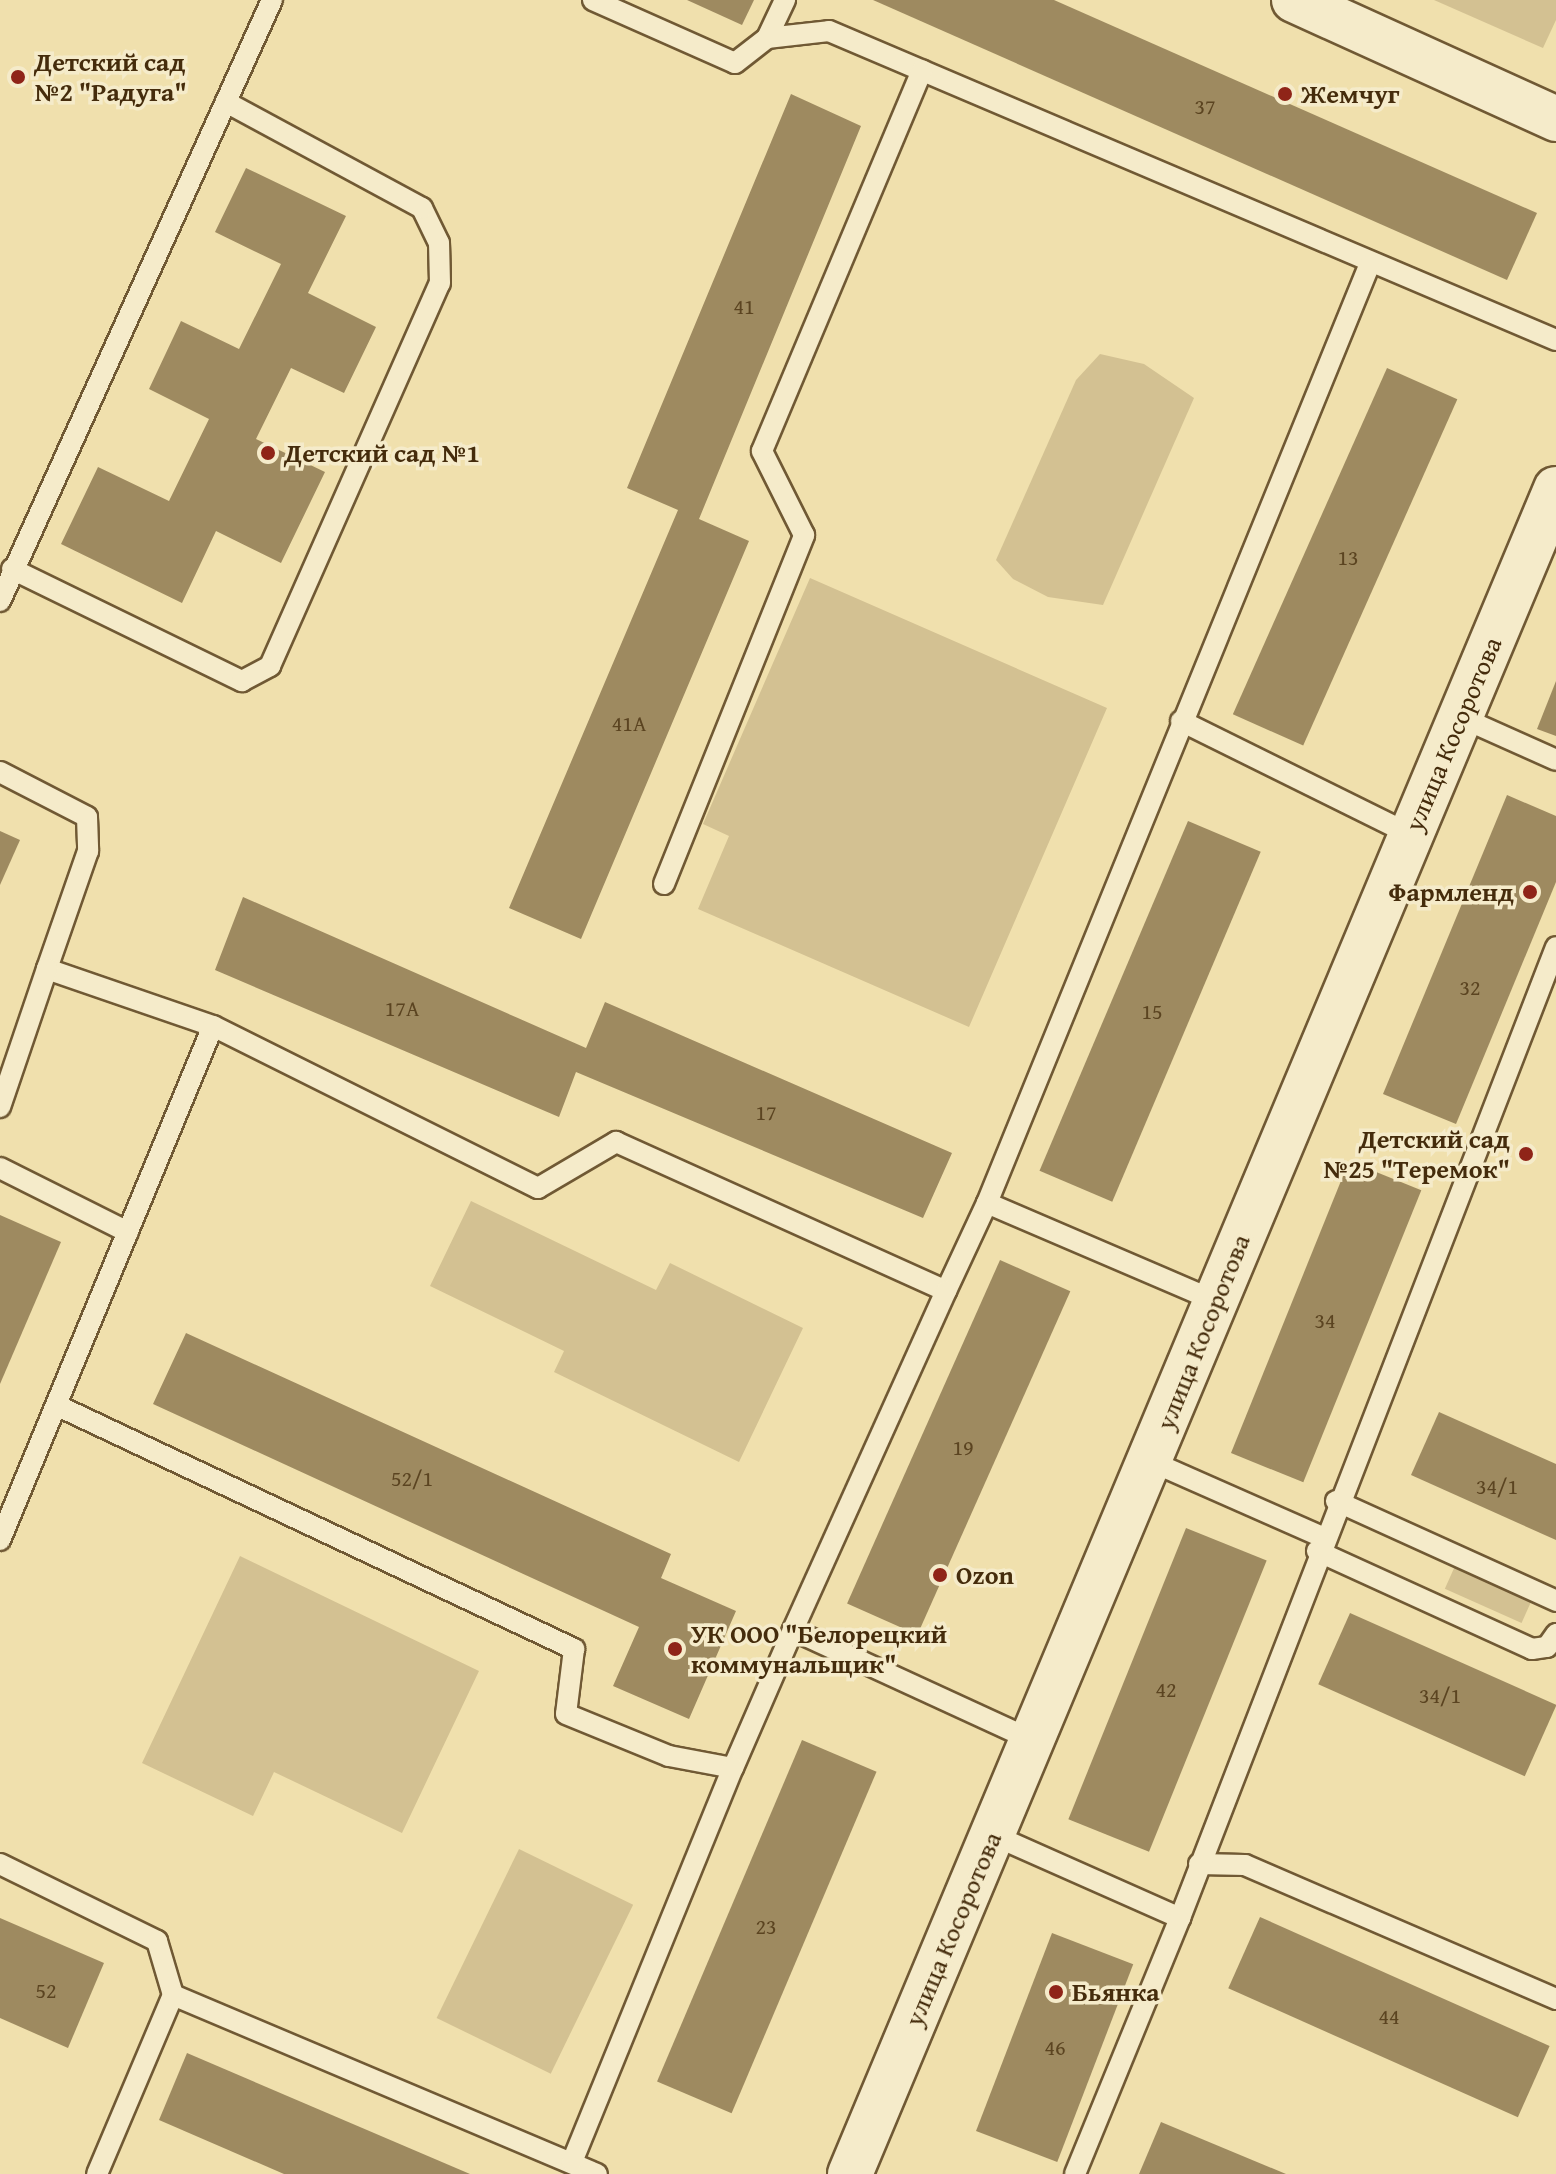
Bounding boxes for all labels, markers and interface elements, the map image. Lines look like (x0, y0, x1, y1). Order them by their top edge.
place label: Детский сад №2 "Радуга" (34, 46, 187, 108)
marker: Детский сад №2 "Радуга" (9, 68, 27, 86)
place label: Жемчуг (1301, 78, 1399, 110)
marker: Жемчуг (1276, 85, 1294, 103)
house number: 37 (1194, 94, 1216, 120)
house number: 41 (733, 294, 755, 320)
place label: Детский сад №1 (284, 437, 480, 469)
marker: Детский сад №1 (259, 444, 277, 462)
house number: 13 (1337, 545, 1359, 571)
street label: улица Косоротова (1398, 632, 1508, 836)
house number: 41А (612, 711, 646, 737)
place label: Фармленд (1389, 876, 1514, 908)
marker: Фармленд (1521, 883, 1539, 901)
house number: 32 (1459, 975, 1481, 1001)
house number: 17А (385, 996, 419, 1022)
house number: 15 (1141, 999, 1163, 1025)
house number: 17 (755, 1100, 777, 1126)
place label: Детский сад №25 "Теремок" (1323, 1123, 1510, 1184)
marker: Детский сад №25 "Теремок" (1517, 1145, 1535, 1163)
street label: улица Косоротова (1150, 1230, 1256, 1434)
house number: 34 (1314, 1308, 1336, 1334)
house number: 19 (952, 1435, 974, 1461)
house number: 52/1 (391, 1466, 433, 1492)
house number: 34/1 (1476, 1474, 1518, 1500)
place label: Ozon (956, 1559, 1014, 1591)
marker: Ozon (931, 1566, 949, 1584)
place label: УК ООО "Белорецкий коммунальщик" (691, 1618, 947, 1680)
marker: УК ООО "Белорецкий коммунальщик" (666, 1640, 684, 1658)
house number: 42 (1155, 1677, 1177, 1703)
house number: 34/1 (1419, 1683, 1461, 1709)
street label: улица Косоротова (898, 1827, 1008, 2031)
house number: 23 (755, 1914, 777, 1940)
place label: Бьянка (1072, 1976, 1160, 2008)
house number: 52 (35, 1978, 57, 2004)
marker: Бьянка (1047, 1983, 1065, 2001)
house number: 44 (1378, 2004, 1400, 2030)
house number: 46 (1044, 2035, 1066, 2061)

